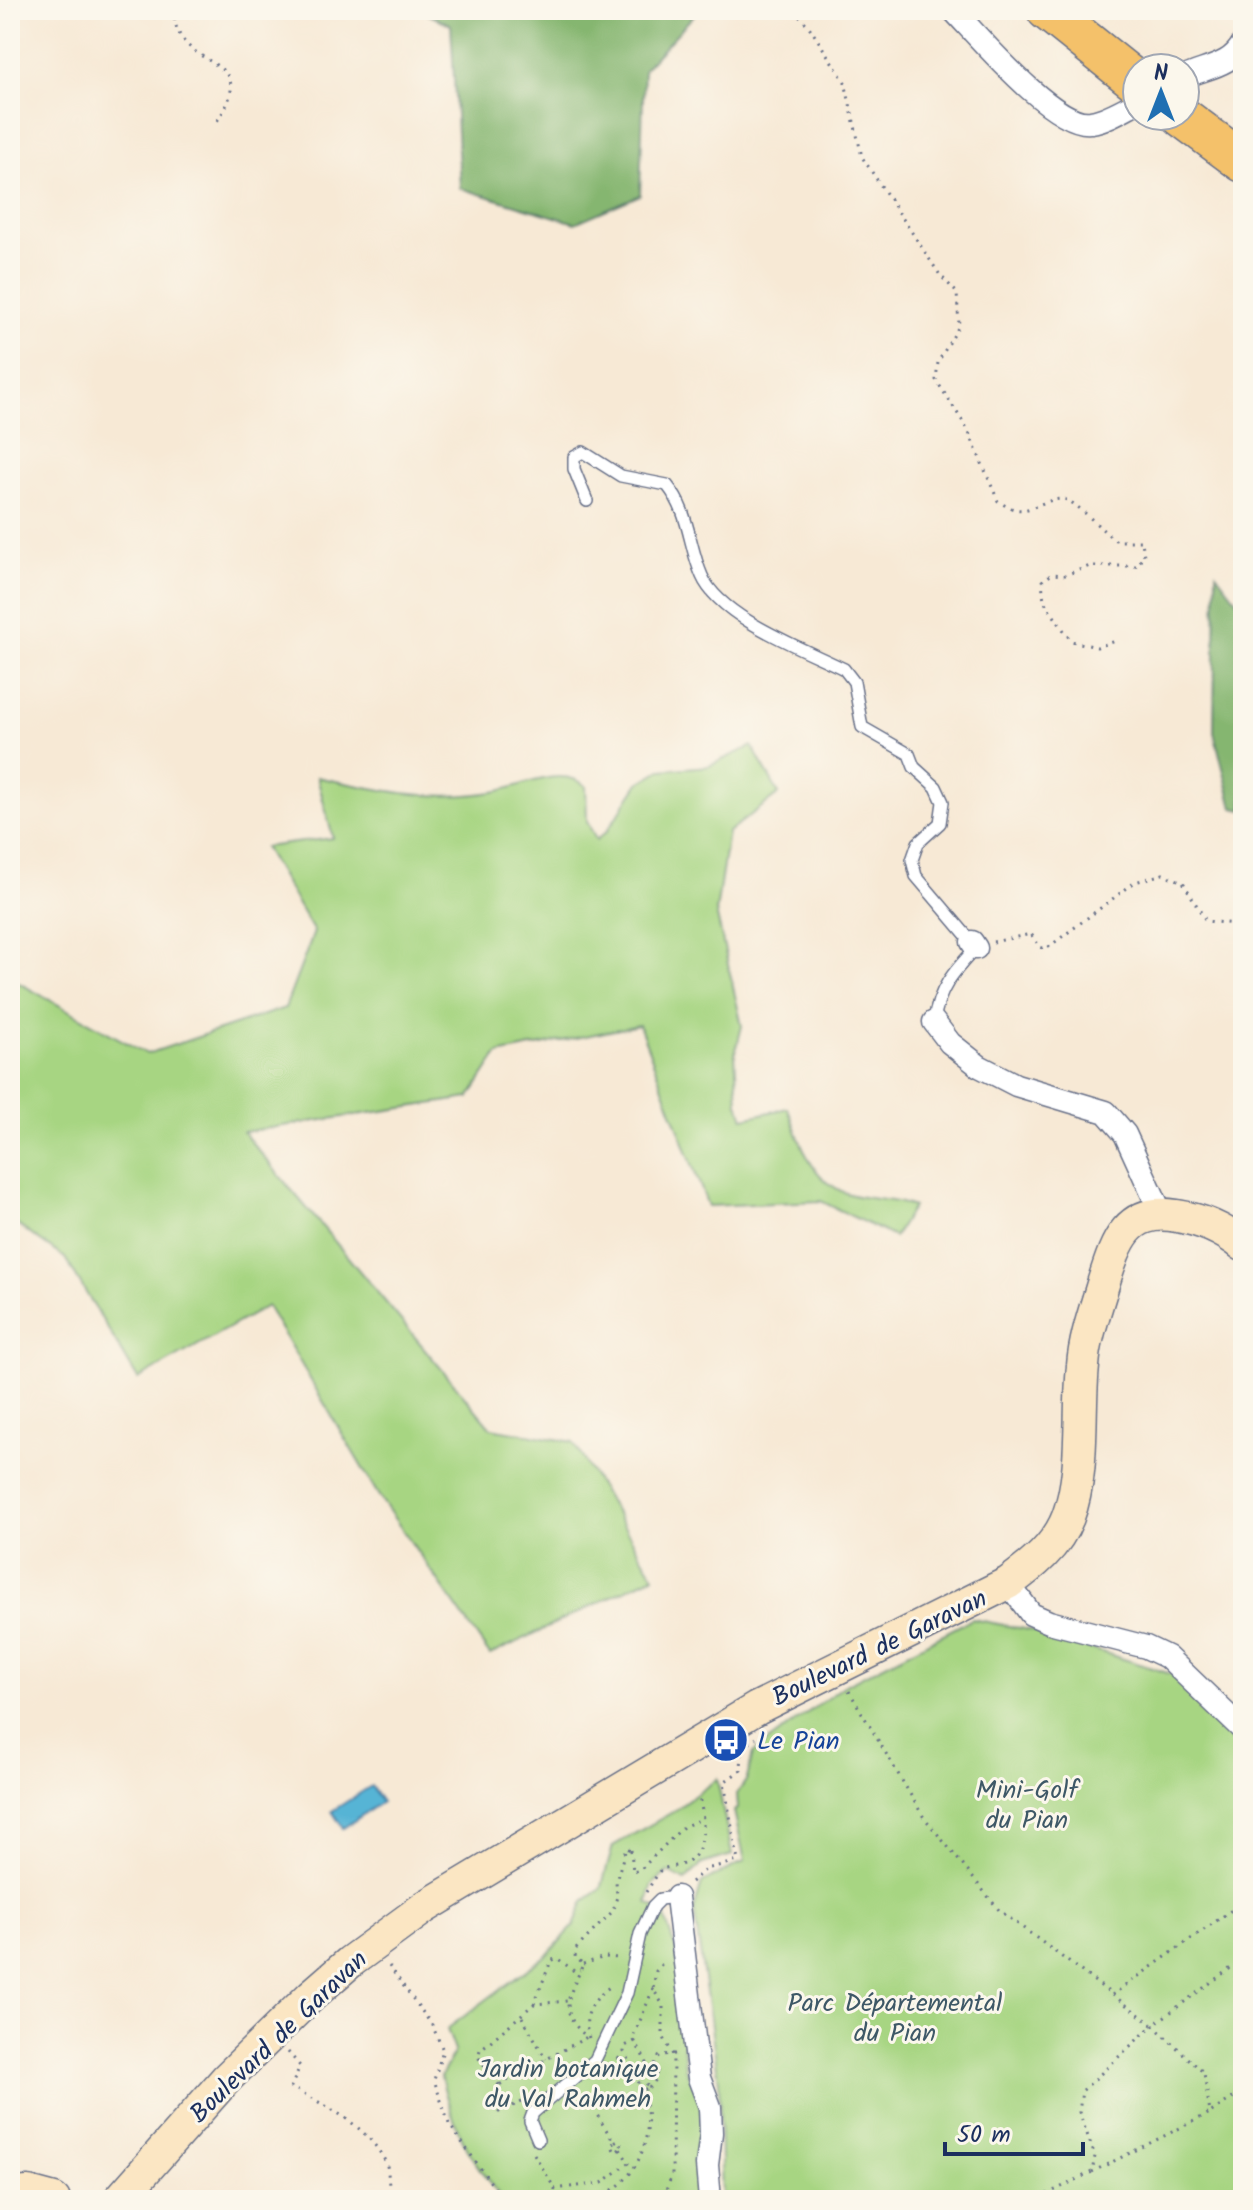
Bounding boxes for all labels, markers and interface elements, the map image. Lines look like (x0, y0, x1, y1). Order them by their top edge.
north arrow (1121, 52, 1201, 132)
text: N (1154, 57, 1168, 92)
street label: Boulevard de Garavan (765, 1578, 995, 1719)
bus stop icon: Le Pian (702, 1716, 750, 1764)
place label: Le Pian (757, 1721, 840, 1763)
park label: Mini-Golf du Pian (976, 1770, 1080, 1842)
street label: Boulevard de Garavan (180, 1941, 379, 2134)
park label: Parc Départemental du Pian (788, 1983, 1002, 2055)
park label: Jardin botanique du Val Rahmeh (478, 2049, 659, 2121)
scale bar (945, 2106, 1083, 2156)
text: 50 m (957, 2116, 1011, 2155)

